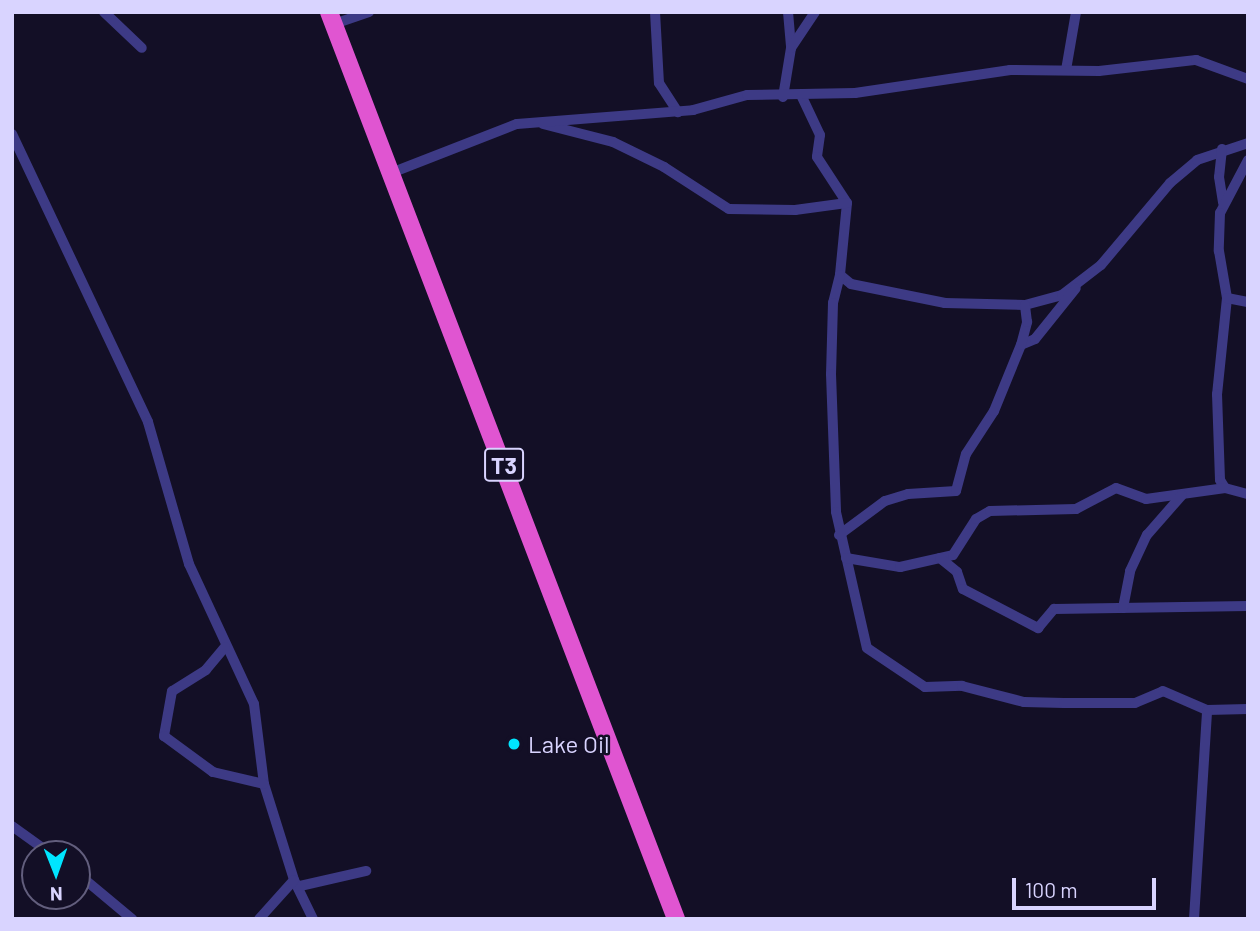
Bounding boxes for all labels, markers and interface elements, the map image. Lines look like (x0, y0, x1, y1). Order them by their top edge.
road number: T3 (483, 446, 525, 485)
place label: Lake Oil (528, 730, 610, 758)
marker: Lake Oil (506, 736, 522, 752)
north arrow (21, 840, 91, 910)
scale bar (1015, 864, 1158, 908)
text: 100 m (1025, 877, 1078, 902)
text: N (50, 883, 63, 906)

